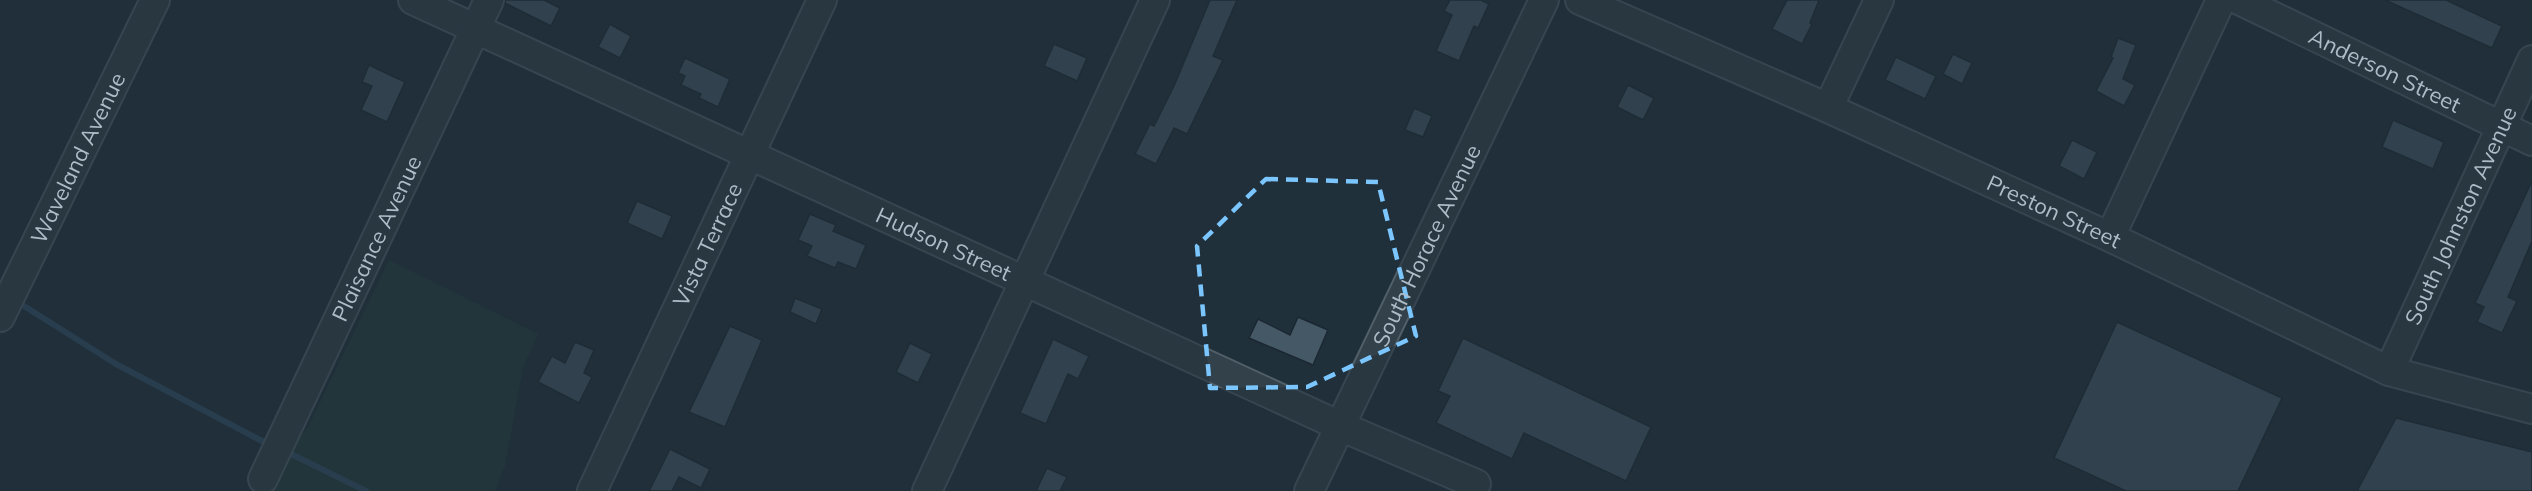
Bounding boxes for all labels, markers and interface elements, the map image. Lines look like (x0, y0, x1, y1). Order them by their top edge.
street label: Anderson Street (2304, 22, 2466, 119)
street label: Waveland Avenue (24, 68, 131, 248)
street label: South Johnston Avenue (2398, 102, 2523, 329)
street label: South Horace Avenue (1366, 140, 1487, 351)
street label: Plaisance Avenue (325, 151, 428, 326)
street label: Preston Street (1982, 169, 2126, 254)
street label: Vista Terrace (666, 178, 748, 311)
street label: Hudson Street (872, 201, 1016, 287)

